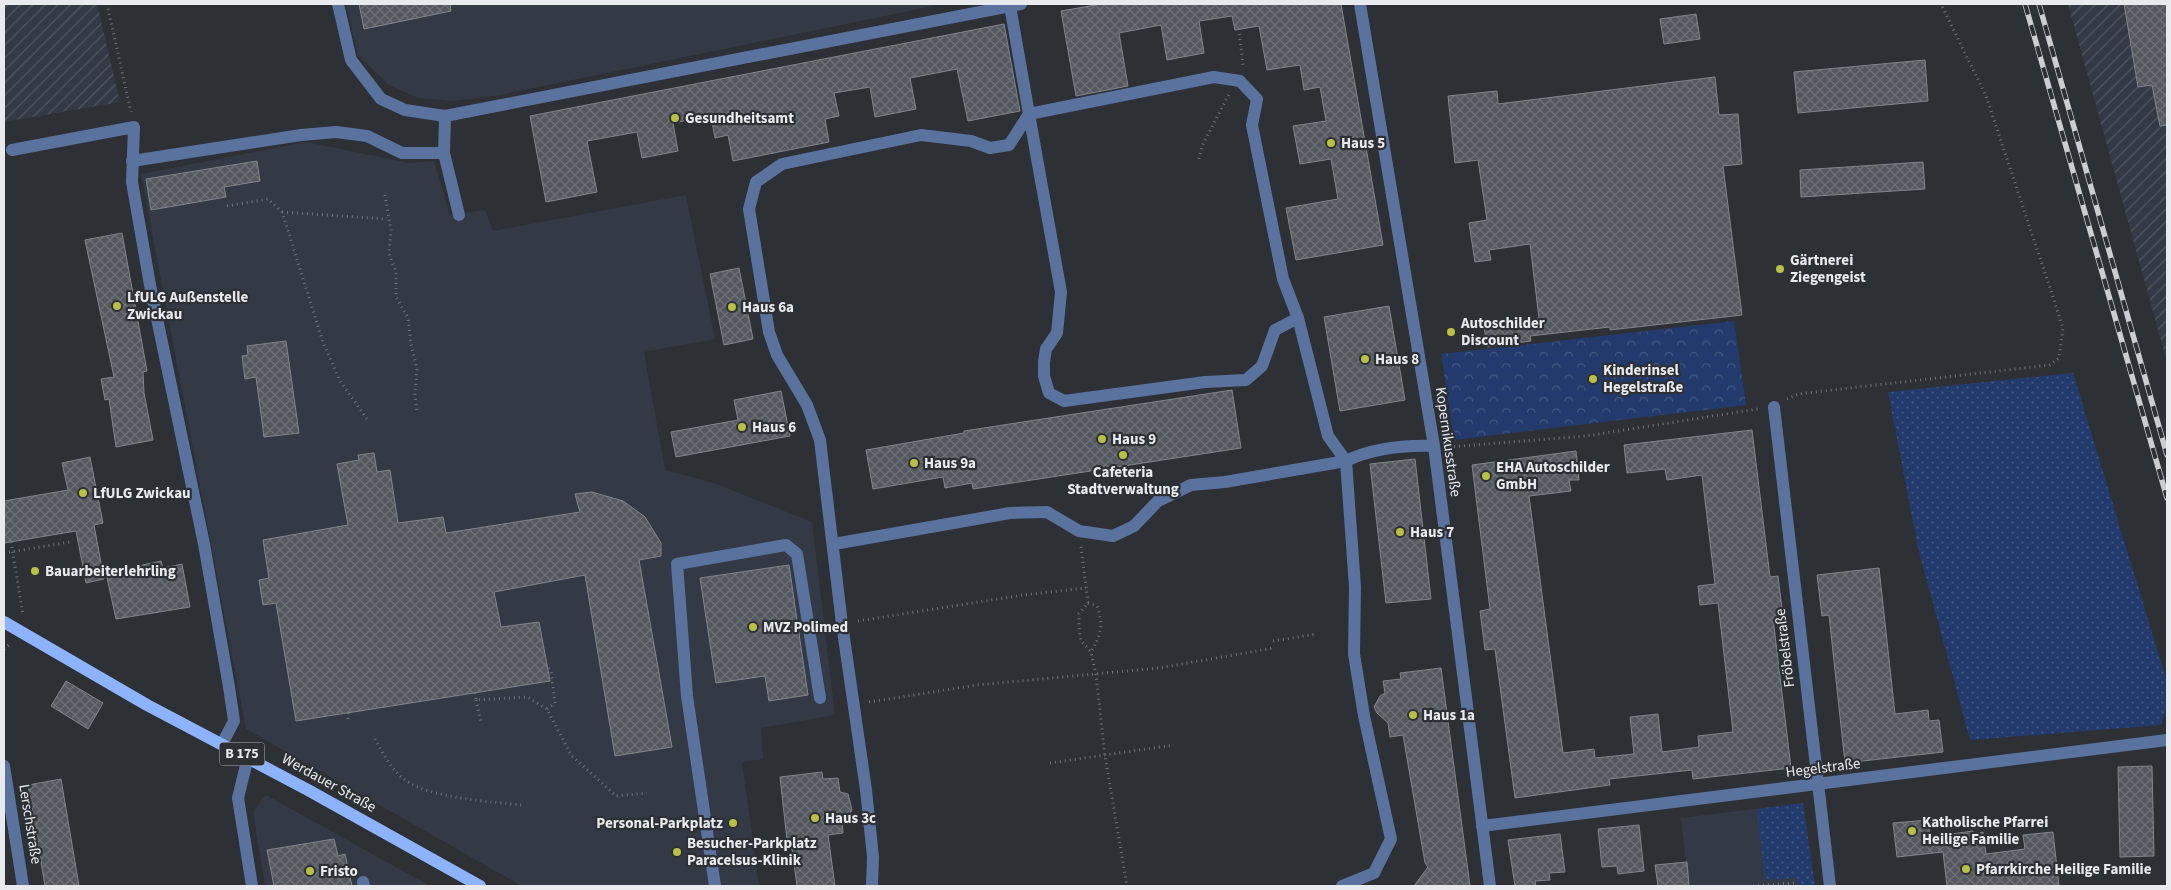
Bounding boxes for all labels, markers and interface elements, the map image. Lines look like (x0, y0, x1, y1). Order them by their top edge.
place label: Gesundheitsamt (685, 108, 794, 129)
marker: Gesundheitsamt (669, 112, 681, 124)
place label: Haus 5 (1341, 133, 1385, 154)
marker: Haus 5 (1325, 137, 1337, 149)
place label: Gärtnerei Ziegengeist (1790, 250, 1866, 288)
marker: Gärtnerei Ziegengeist (1774, 263, 1786, 275)
place label: LfULG Außenstelle Zwickau (127, 287, 248, 325)
place label: Haus 6a (742, 297, 794, 318)
marker: LfULG Außenstelle Zwickau (111, 300, 123, 312)
marker: Haus 6a (726, 301, 738, 313)
place label: Autoschilder Discount (1460, 313, 1545, 351)
marker: Autoschilder Discount (1445, 326, 1457, 338)
place label: Haus 8 (1375, 349, 1419, 370)
marker: Haus 8 (1359, 353, 1371, 365)
place label: Kinderinsel Hegelstraße (1603, 360, 1684, 398)
marker: Kinderinsel Hegelstraße (1587, 373, 1599, 385)
street label: Kopernikusstraße (1430, 386, 1466, 498)
place label: Haus 6 (752, 417, 796, 438)
marker: Haus 6 (736, 421, 748, 433)
place label: Haus 9 (1112, 429, 1156, 450)
marker: Haus 9 (1096, 433, 1108, 445)
marker: Cafeteria Stadtverwaltung (1117, 449, 1129, 461)
place label: Haus 9a (924, 453, 976, 474)
marker: Haus 9a (908, 457, 920, 469)
place label: EHA Autoschilder GmbH (1496, 457, 1610, 495)
place label: Cafeteria Stadtverwaltung (1067, 462, 1179, 500)
marker: EHA Autoschilder GmbH (1480, 470, 1492, 482)
place label: LfULG Zwickau (93, 483, 191, 504)
marker: LfULG Zwickau (77, 487, 89, 499)
place label: Haus 7 (1410, 522, 1454, 543)
marker: Haus 7 (1394, 526, 1406, 538)
place label: Bauarbeiterlehrling (45, 561, 176, 582)
marker: Bauarbeiterlehrling (29, 565, 41, 577)
street label: Fröbelstraße (1770, 607, 1800, 689)
place label: MVZ Polimed (763, 617, 848, 638)
marker: MVZ Polimed (747, 621, 759, 633)
place label: Haus 1a (1423, 705, 1475, 726)
marker: Haus 1a (1407, 709, 1419, 721)
road number: B 175 (220, 742, 264, 766)
street label: Werdauer Straße (278, 748, 380, 818)
street label: Hegelstraße (1784, 753, 1862, 783)
street label: Lerschstraße (13, 783, 47, 865)
place label: Haus 3c (825, 808, 876, 829)
marker: Haus 3c (809, 812, 821, 824)
place label: Katholische Pfarrei Heilige Familie (1922, 812, 2048, 850)
place label: Personal-Parkplatz (596, 813, 723, 834)
marker: Personal-Parkplatz (727, 817, 739, 829)
marker: Katholische Pfarrei Heilige Familie (1906, 825, 1918, 837)
place label: Besucher-Parkplatz Paracelsus-Klinik (687, 833, 817, 871)
marker: Besucher-Parkplatz Paracelsus-Klinik (671, 846, 683, 858)
place label: Pfarrkirche Heilige Familie (1976, 859, 2152, 880)
place label: Fristo (320, 861, 358, 882)
marker: Pfarrkirche Heilige Familie (1960, 863, 1972, 875)
marker: Fristo (304, 865, 316, 877)

